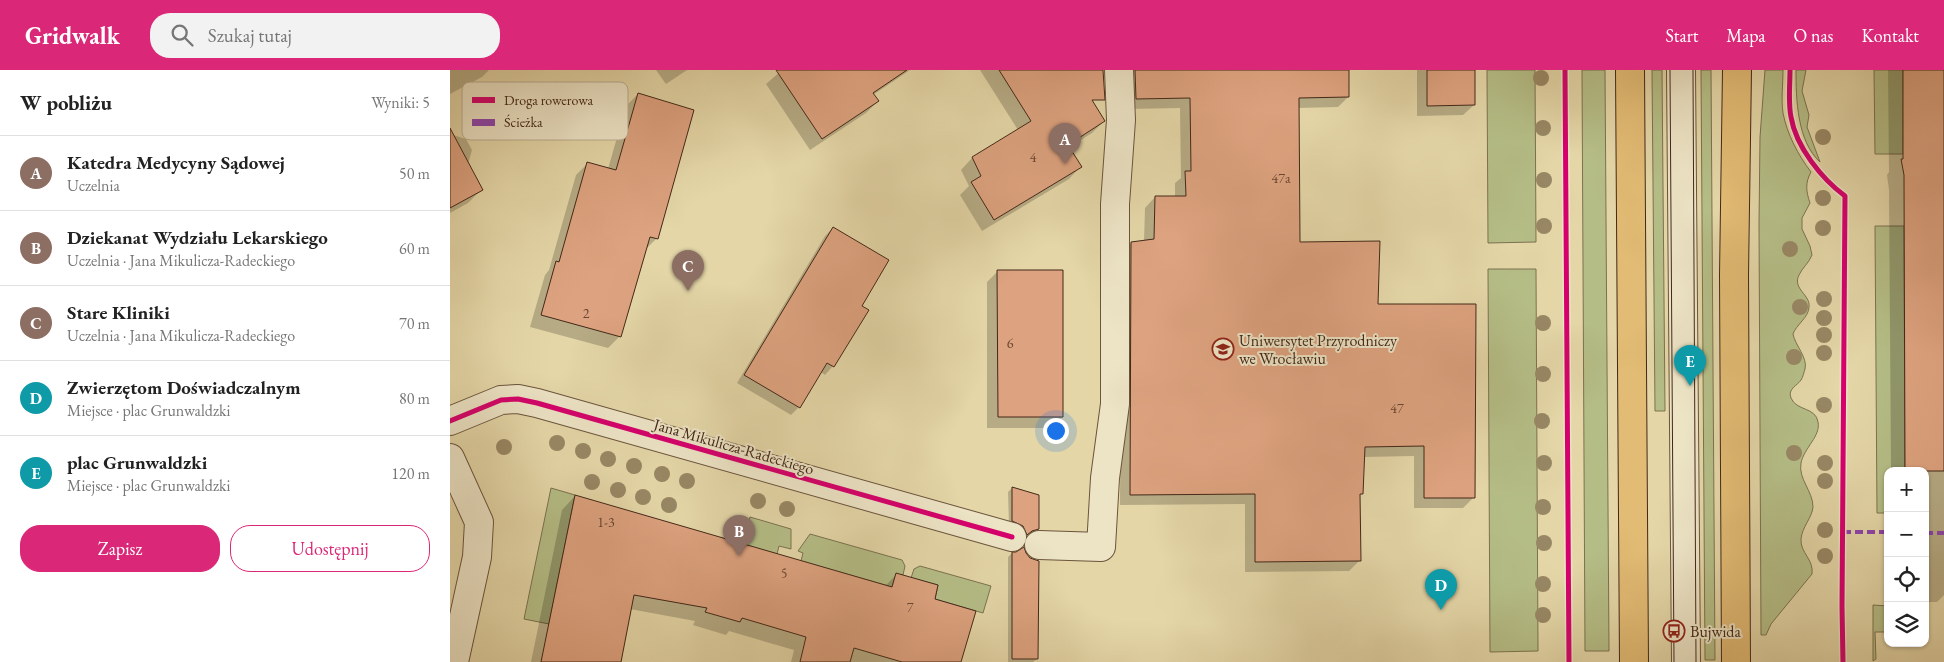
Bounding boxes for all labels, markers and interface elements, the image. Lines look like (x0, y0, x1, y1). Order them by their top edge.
search box (150, 13, 500, 58)
text: Gridwalk (25, 20, 120, 51)
icon: search (168, 21, 196, 49)
text: Szukaj tutaj (208, 23, 292, 48)
text: Start (1665, 24, 1698, 47)
text: Mapa (1726, 24, 1766, 47)
text: O nas (1794, 24, 1833, 47)
text: Kontakt (1861, 24, 1919, 47)
legend (462, 82, 628, 140)
text: W pobliżu (20, 89, 112, 116)
text: Droga rowerowa (504, 91, 594, 109)
text: Wyniki: 5 (371, 92, 430, 113)
text: Ścieżka (504, 113, 543, 131)
pin: A (1049, 123, 1081, 164)
house number: 4 (1030, 148, 1037, 166)
text: Katedra Medycyny Sądowej (67, 150, 285, 175)
text: A (30, 163, 42, 184)
text: 50 m (399, 163, 430, 184)
house number: 47a (1271, 169, 1291, 187)
text: Uczelnia (67, 175, 120, 196)
text: Dziekanat Wydziału Lekarskiego (67, 225, 328, 250)
text: B (31, 238, 41, 259)
text: 60 m (399, 238, 430, 259)
text: Uczelnia · Jana Mikulicza-Radeckiego (67, 250, 295, 271)
pin: C (672, 250, 704, 291)
text: Stare Kliniki (67, 300, 170, 325)
house number: 2 (583, 304, 590, 322)
text: C (30, 313, 42, 334)
text: 70 m (399, 313, 430, 334)
text: Uczelnia · Jana Mikulicza-Radeckiego (67, 325, 295, 346)
place label: Uniwersytet Przyrodniczy we Wrocławiu (1239, 330, 1398, 369)
house number: 6 (1007, 334, 1014, 352)
school or university icon: Uniwersytet Przyrodniczy we Wrocławiu (1211, 337, 1235, 361)
pin: E (1674, 345, 1706, 386)
text: Zwierzętom Doświadczalnym (67, 375, 301, 400)
text: D (30, 388, 42, 409)
text: 80 m (399, 388, 430, 409)
house number: 47 (1390, 399, 1404, 417)
text: Miejsce · plac Grunwaldzki (67, 400, 230, 421)
street label: Jana Mikulicza-Radeckiego (649, 413, 817, 479)
your location (1043, 418, 1069, 444)
text: plac Grunwaldzki (67, 450, 207, 475)
text: E (31, 463, 41, 484)
text: 120 m (391, 463, 430, 484)
map controls (1884, 467, 1929, 647)
button: + (1884, 467, 1929, 512)
text: Miejsce · plac Grunwaldzki (67, 475, 230, 496)
button: − (1884, 512, 1929, 557)
house number: 1-3 (597, 513, 615, 531)
pin: B (723, 515, 755, 556)
button: Zapisz (20, 525, 220, 572)
button: Udostępnij (230, 525, 430, 572)
button: locate (1884, 557, 1929, 602)
house number: 5 (781, 564, 787, 582)
pin: D (1425, 569, 1457, 610)
house number: 7 (907, 598, 914, 616)
button: layers (1884, 602, 1929, 647)
bus stop icon: Bujwida (1662, 619, 1686, 643)
place label: Bujwida (1690, 621, 1741, 642)

